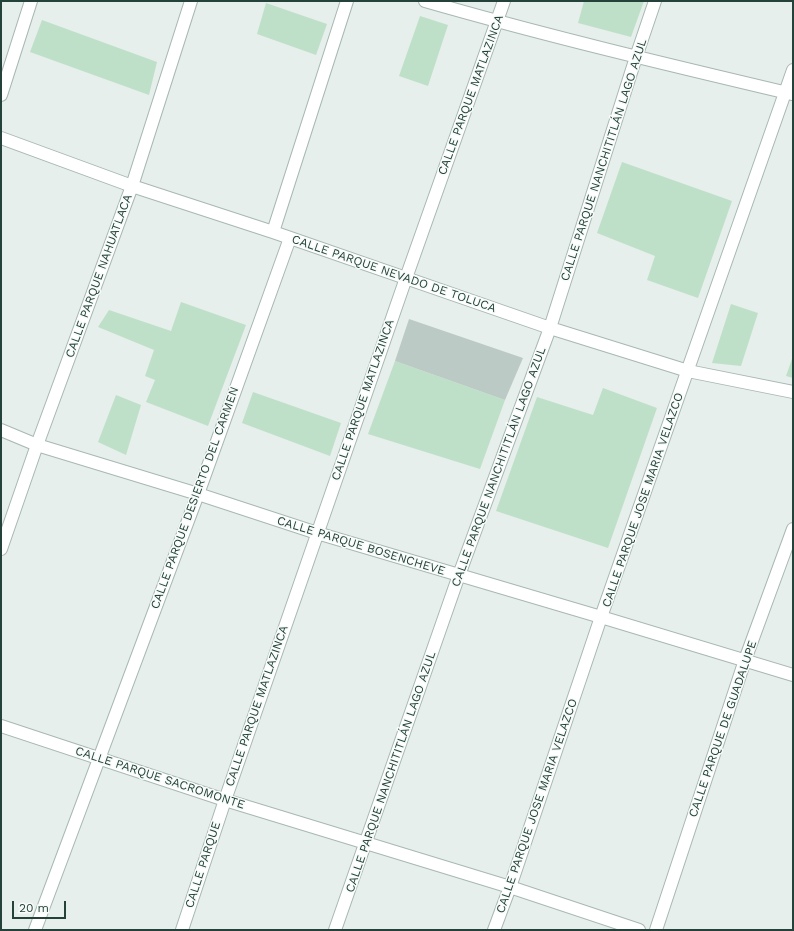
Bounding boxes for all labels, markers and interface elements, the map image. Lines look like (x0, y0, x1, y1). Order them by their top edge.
street label: CALLE PARQUE MATLAZINCA (435, 13, 507, 177)
street label: CALLE PARQUE NANCHITITLÁN LAGO AZUL (558, 37, 650, 283)
street label: CALLE PARQUE NAHUATLACA (63, 192, 135, 360)
street label: CALLE PARQUE NEVADO DE TOLUCA (290, 232, 498, 316)
street label: CALLE PARQUE MATLAZINCA (329, 318, 397, 482)
street label: CALLE PARQUE NANCHITITLÁN LAGO AZUL (449, 345, 549, 589)
street label: CALLE PARQUE DESIERTO DEL CARMEN (148, 385, 242, 611)
street label: CALLE PARQUE JOSE MARIA VELAZCO (599, 391, 687, 609)
street label: CALLE PARQUE BOSENCHEVE (275, 514, 447, 578)
street label: CALLE PARQUE MATLAZINCA (223, 624, 291, 788)
street label: CALLE PARQUE DE GUADALUPE (686, 639, 760, 819)
street label: CALLE PARQUE NANCHITITLÁN LAGO AZUL (343, 650, 439, 894)
street label: CALLE PARQUE JOSE MARIA VELAZCO (493, 697, 581, 915)
street label: CALLE PARQUE SACROMONTE (73, 744, 247, 812)
street label: CALLE PARQUE (182, 820, 224, 910)
scale bar (14, 893, 68, 919)
text: 20 m (19, 901, 49, 915)

